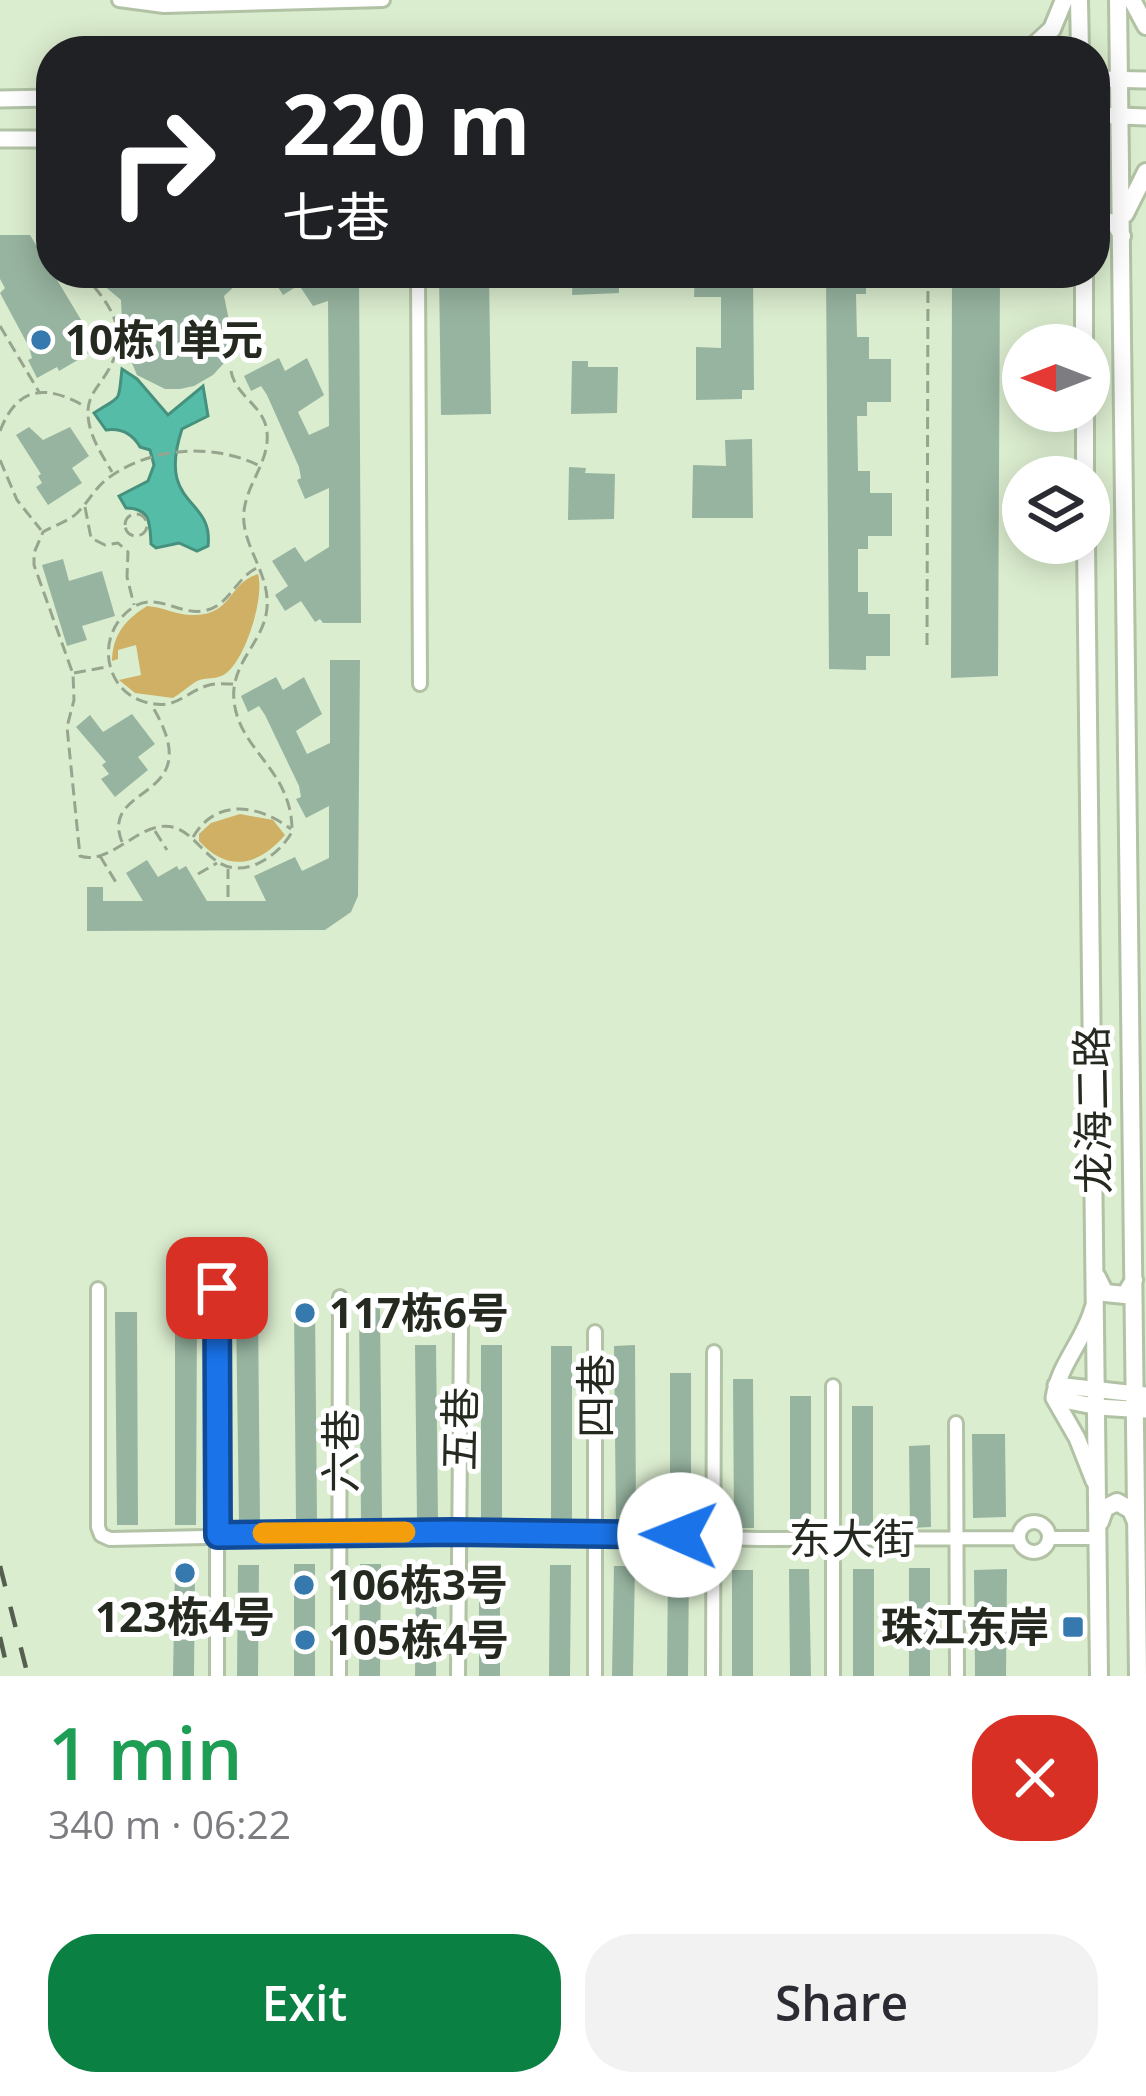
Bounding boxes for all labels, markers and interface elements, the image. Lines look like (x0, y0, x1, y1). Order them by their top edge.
text: 220 m (282, 65, 530, 180)
icon: right (84, 84, 240, 240)
text: 七巷 (282, 179, 390, 253)
place label: 10栋1单元 (65, 310, 263, 367)
north arrow (1002, 324, 1110, 432)
map controls (1002, 324, 1110, 564)
marker: 10栋1单元 (28, 327, 54, 353)
button: layers (1002, 456, 1110, 564)
street label: 龙海二路 (1062, 1026, 1121, 1195)
pin (166, 1237, 268, 1339)
icon: arrive (184, 1255, 250, 1321)
place label: 117栋6号 (329, 1283, 509, 1340)
marker: 117栋6号 (292, 1300, 318, 1326)
street label: 四巷 (566, 1354, 623, 1438)
street label: 五巷 (429, 1386, 488, 1471)
street label: 六巷 (311, 1409, 368, 1493)
position arrow (617, 1472, 743, 1598)
street label: 东大街 (789, 1509, 915, 1566)
place label: 106栋3号 (328, 1555, 508, 1612)
marker: 123栋4号 (172, 1560, 198, 1586)
marker: 106栋3号 (291, 1572, 317, 1598)
place label: 123栋4号 (95, 1587, 275, 1644)
place label: 珠江东岸 (881, 1597, 1049, 1654)
place label: 105栋4号 (329, 1610, 509, 1667)
marker: 珠江东岸 (1060, 1614, 1086, 1640)
marker: 105栋4号 (292, 1627, 318, 1653)
text: 1 min (48, 1703, 242, 1801)
button: close (972, 1715, 1098, 1841)
text: 340 m · 06:22 (48, 1797, 291, 1850)
button: Exit (48, 1934, 561, 2072)
button: Share (585, 1934, 1098, 2072)

